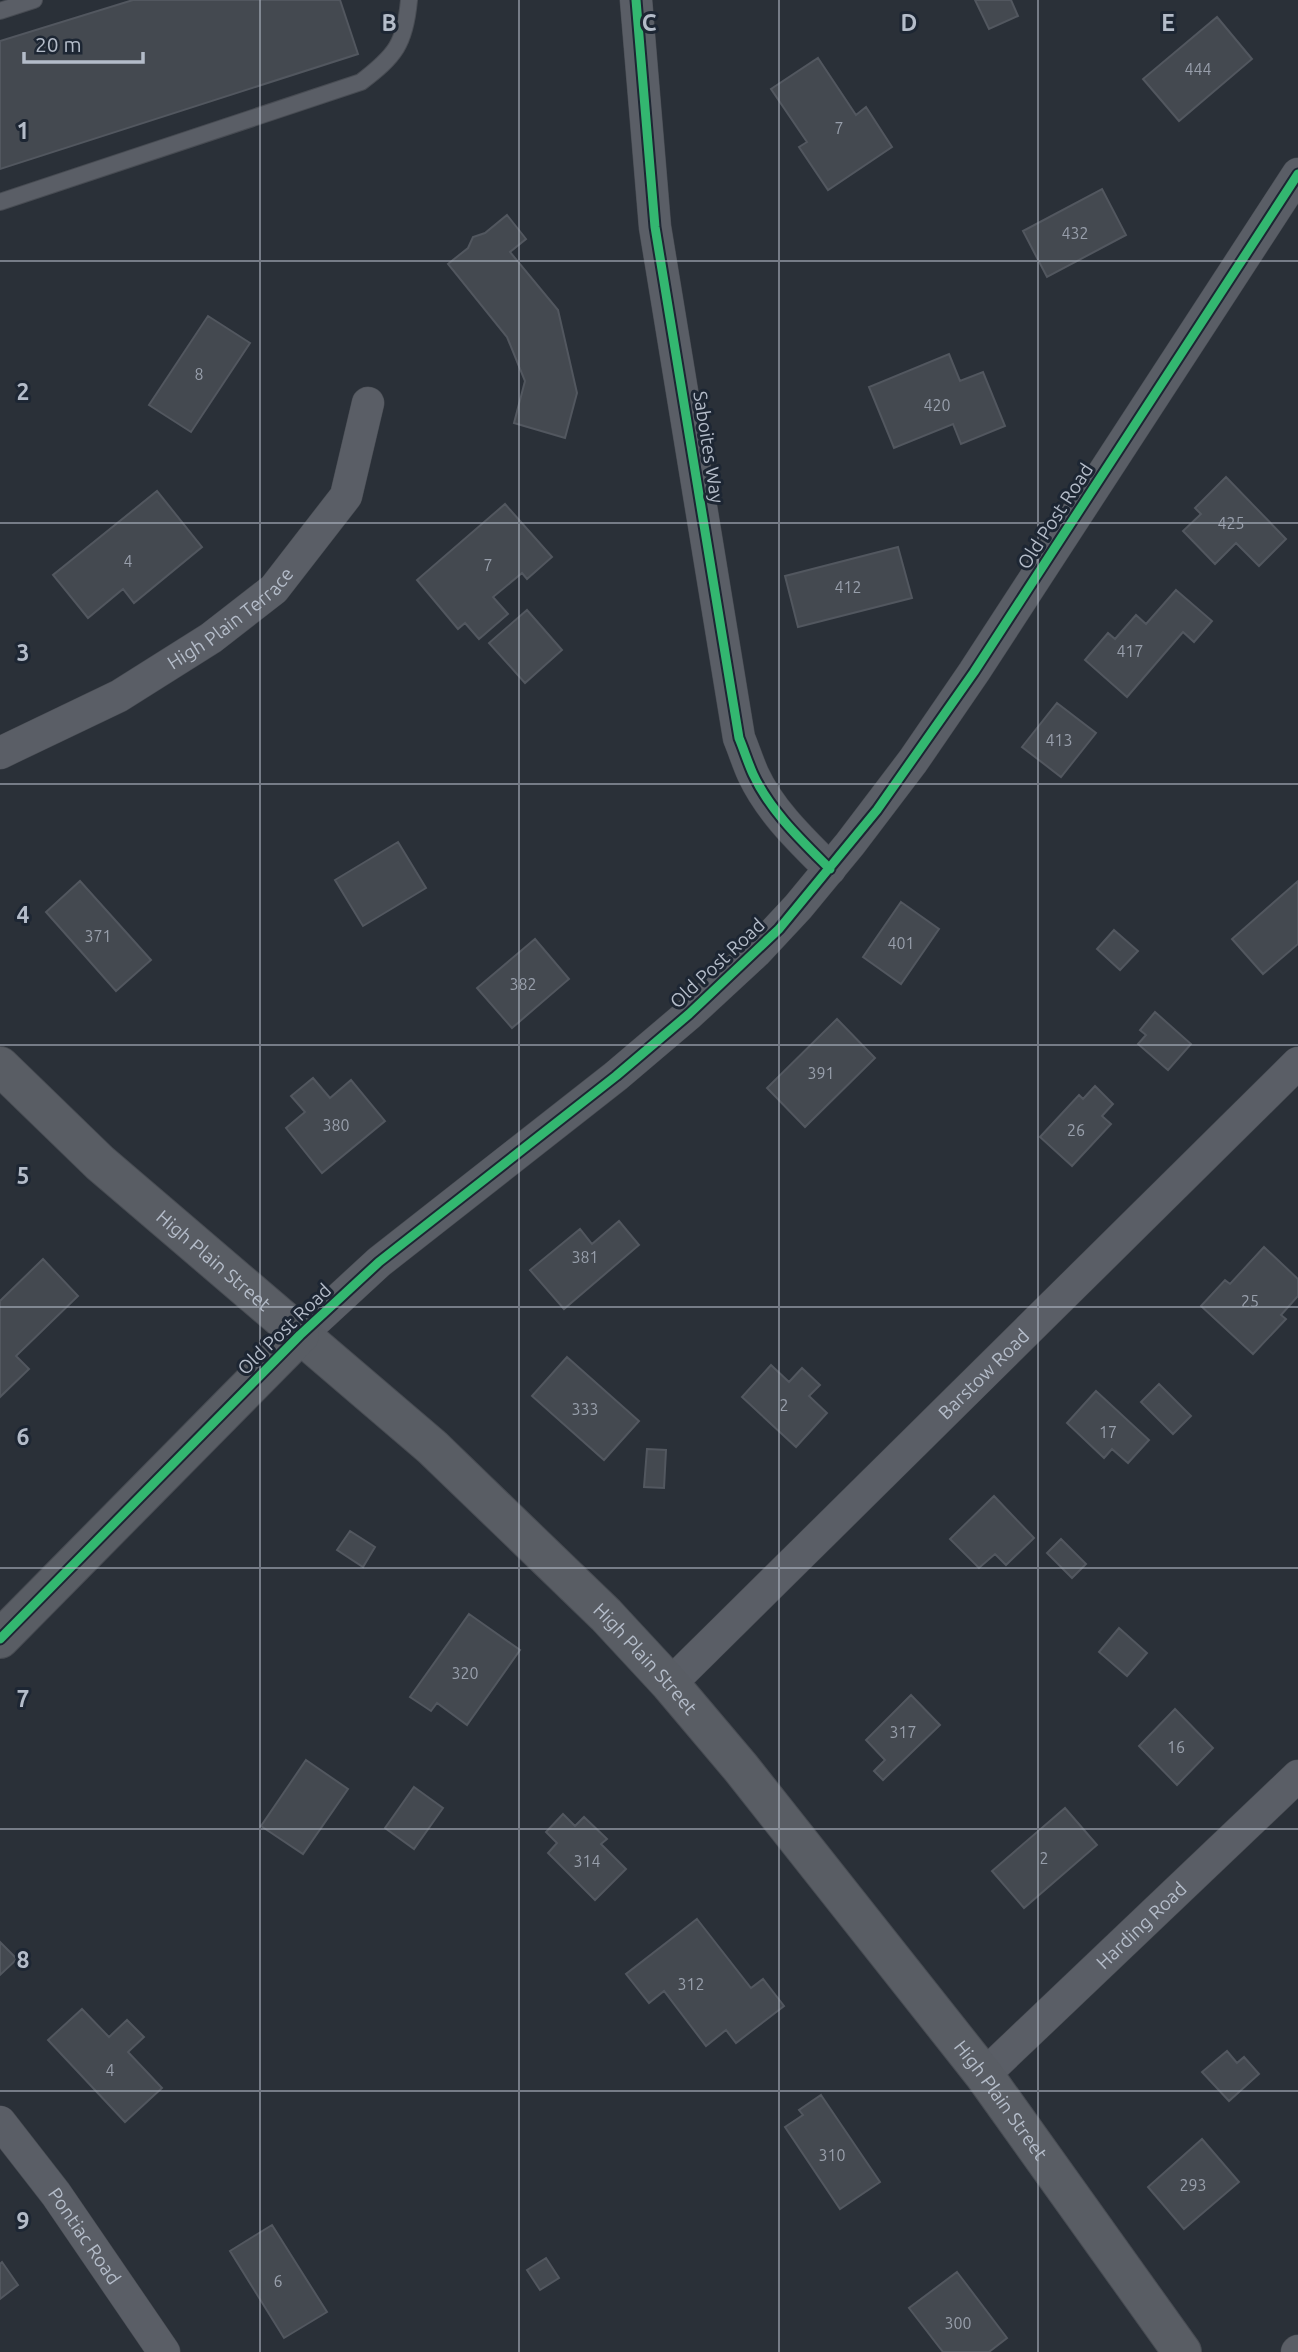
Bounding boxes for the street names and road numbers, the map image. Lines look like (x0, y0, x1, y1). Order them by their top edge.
street label: Saboites Way (689, 389, 729, 505)
street label: Old Post Road (1013, 459, 1097, 573)
street label: High Plain Terrace (163, 563, 298, 674)
street label: Old Post Road (665, 914, 769, 1012)
street label: High Plain Street (152, 1205, 276, 1316)
street label: Old Post Road (233, 1279, 335, 1379)
street label: Barstow Road (934, 1324, 1034, 1424)
street label: High Plain Street (589, 1598, 702, 1719)
street label: Harding Road (1092, 1877, 1191, 1973)
street label: High Plain Street (950, 2036, 1052, 2165)
street label: Pontiac Road (44, 2183, 125, 2288)

